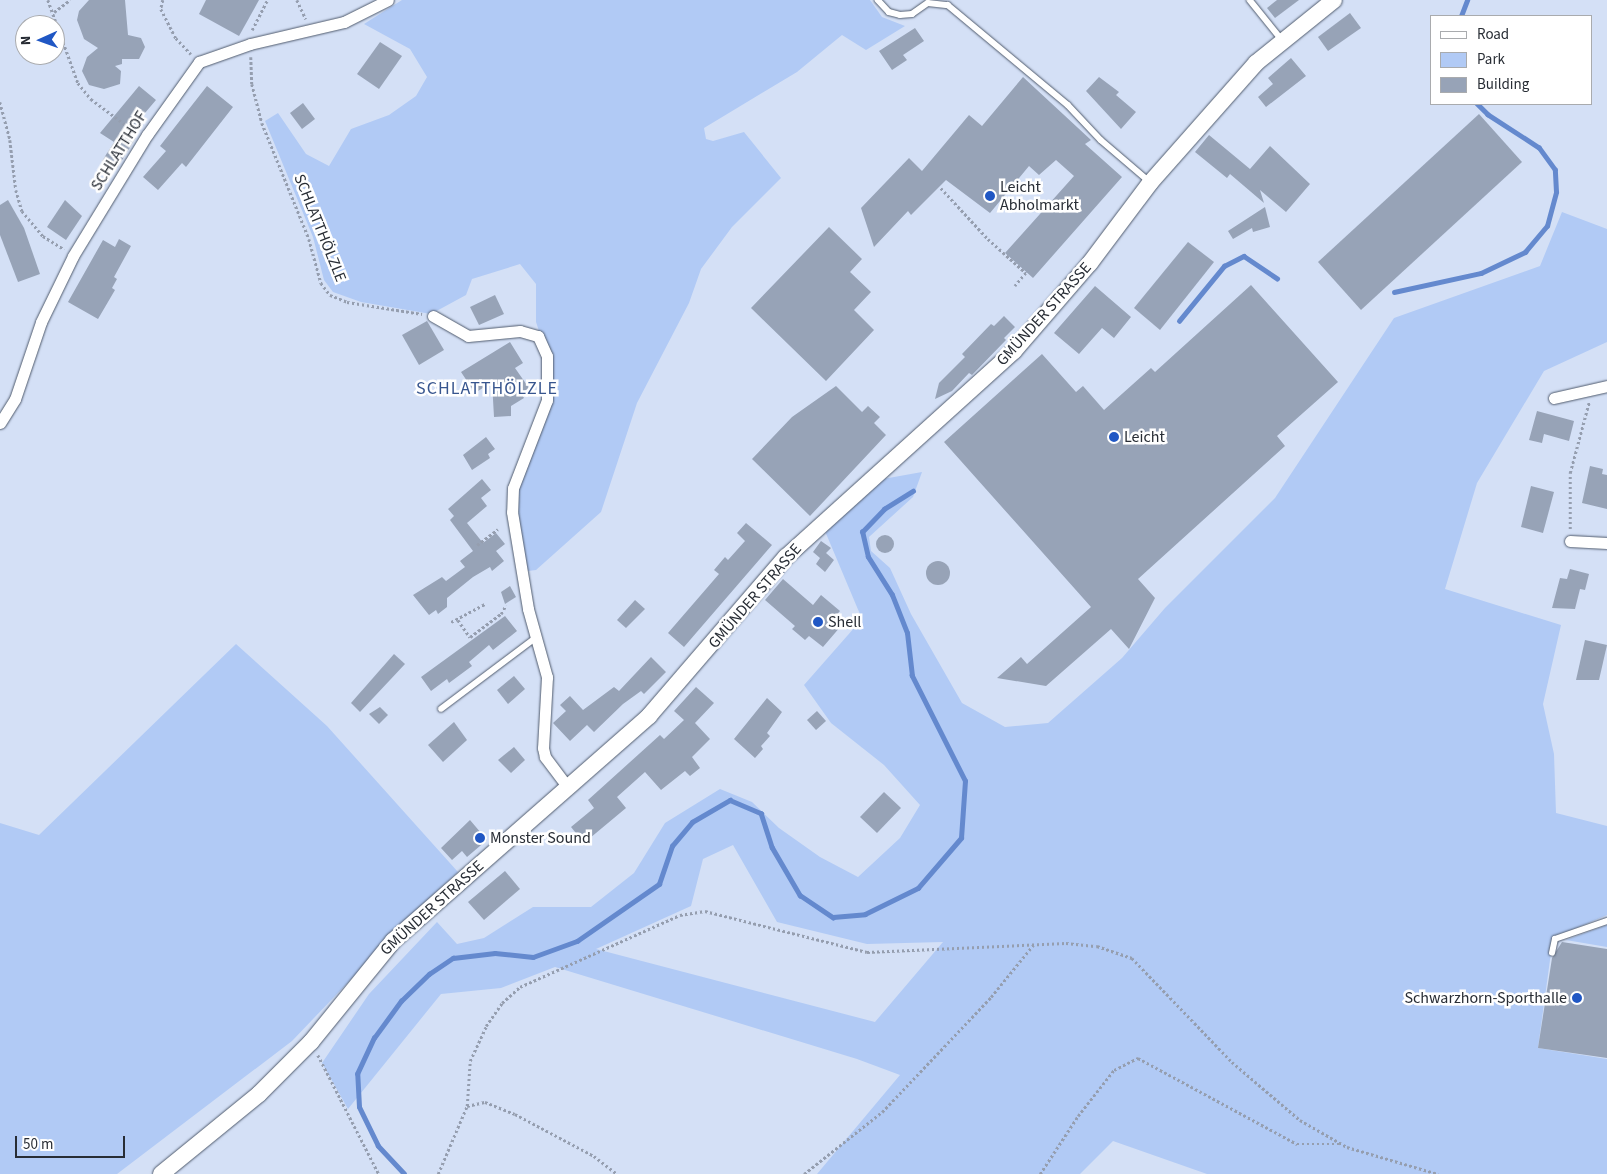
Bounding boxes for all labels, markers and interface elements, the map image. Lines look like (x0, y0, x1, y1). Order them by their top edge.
north arrow (15, 15, 65, 65)
legend (1430, 15, 1592, 105)
text: Road (1477, 24, 1509, 45)
text: N (16, 35, 36, 45)
text: Park (1477, 49, 1505, 70)
text: Building (1477, 74, 1529, 95)
street label: SCHLATTHOF (87, 108, 151, 194)
street label: SCHLATTHÖLZLE (290, 171, 350, 285)
place label: Leicht Abholmarkt (1000, 177, 1079, 215)
marker: Leicht Abholmarkt (984, 190, 996, 202)
street label: GMÜNDER STRASSE (993, 258, 1095, 370)
district label: SCHLATTHÖLZLE (414, 378, 560, 400)
place label: Leicht (1124, 427, 1165, 447)
marker: Leicht (1108, 431, 1120, 443)
street label: GMÜNDER STRASSE (704, 540, 806, 652)
place label: Shell (828, 612, 861, 632)
marker: Shell (812, 616, 824, 628)
place label: Monster Sound (490, 828, 591, 848)
marker: Monster Sound (474, 832, 486, 844)
street label: GMÜNDER STRASSE (376, 857, 488, 959)
place label: Schwarzhorn-Sporthalle (1404, 988, 1567, 1008)
marker: Schwarzhorn-Sporthalle (1571, 992, 1583, 1004)
scale bar (18, 1126, 128, 1158)
text: 50 m (23, 1134, 53, 1155)

